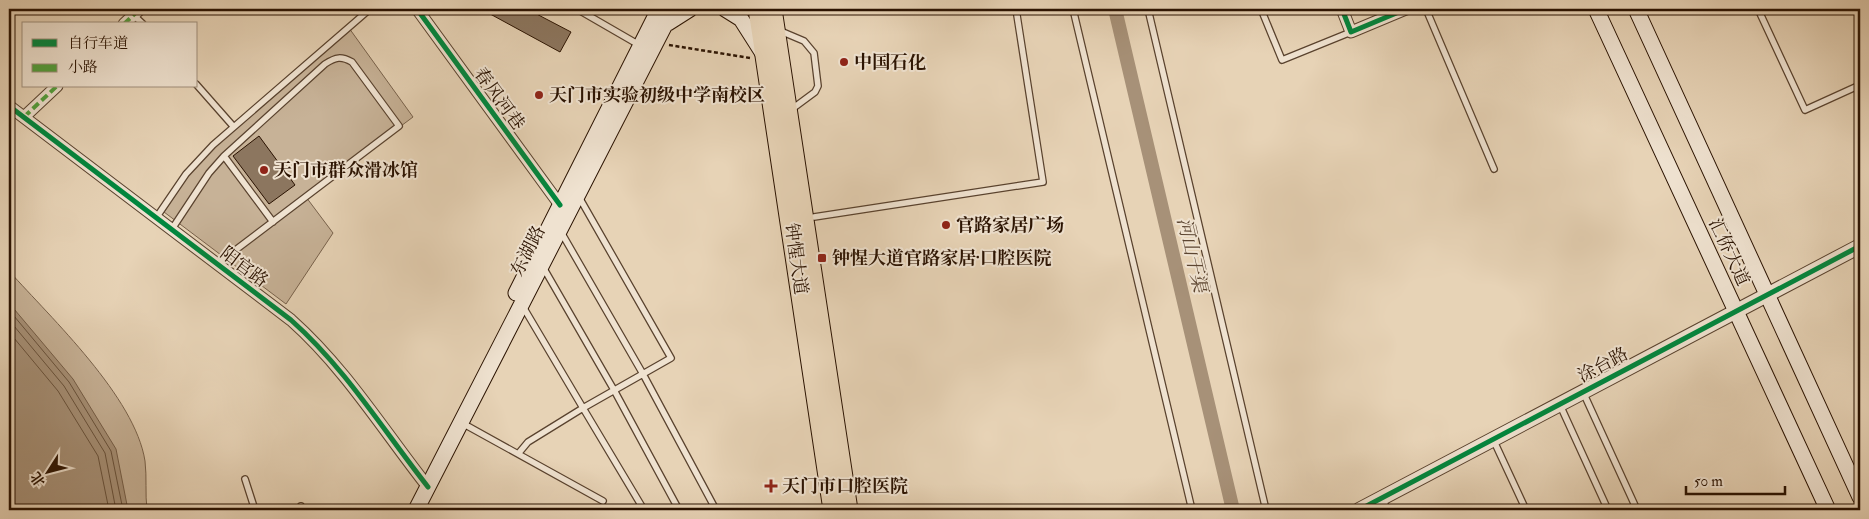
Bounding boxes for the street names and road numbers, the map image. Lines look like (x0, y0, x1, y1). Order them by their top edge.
street label: 春风河巷 (469, 63, 529, 135)
street label: 汇侨大道 (1703, 215, 1755, 289)
street label: 东湖路 (505, 222, 551, 280)
street label: 钟惺大道 (780, 222, 812, 296)
street label: 阳官路 (216, 242, 272, 292)
street label: 涂台路 (1574, 342, 1632, 388)

